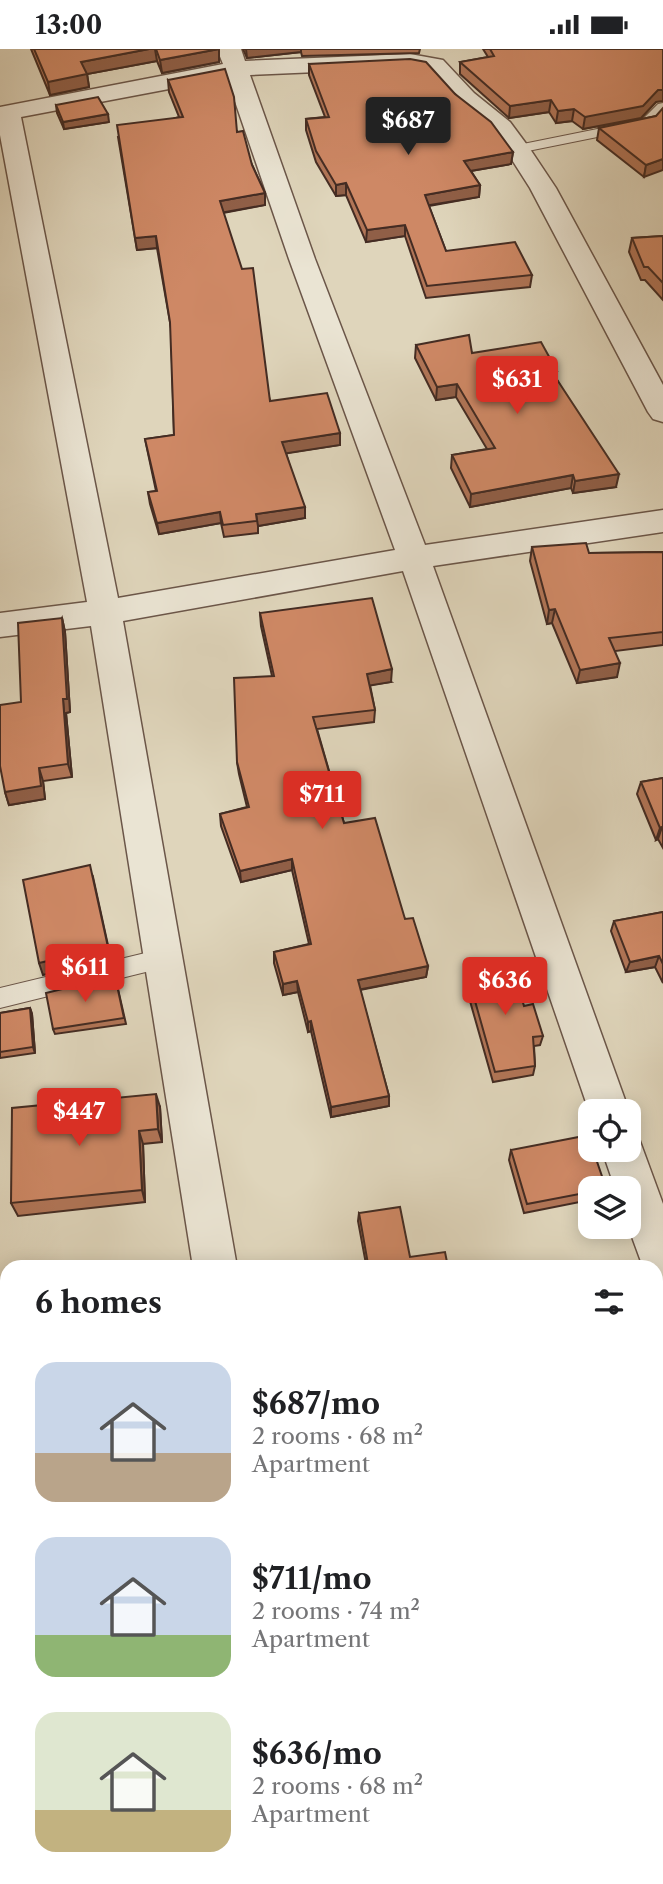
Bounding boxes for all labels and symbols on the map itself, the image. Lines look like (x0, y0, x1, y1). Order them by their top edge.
pin: $687 (367, 97, 449, 157)
pin: $631 (476, 357, 558, 416)
pin: $711 (281, 771, 363, 831)
pin: $611 (44, 944, 126, 1004)
pin: $636 (464, 957, 546, 1017)
pin: $447 (38, 1089, 120, 1148)

